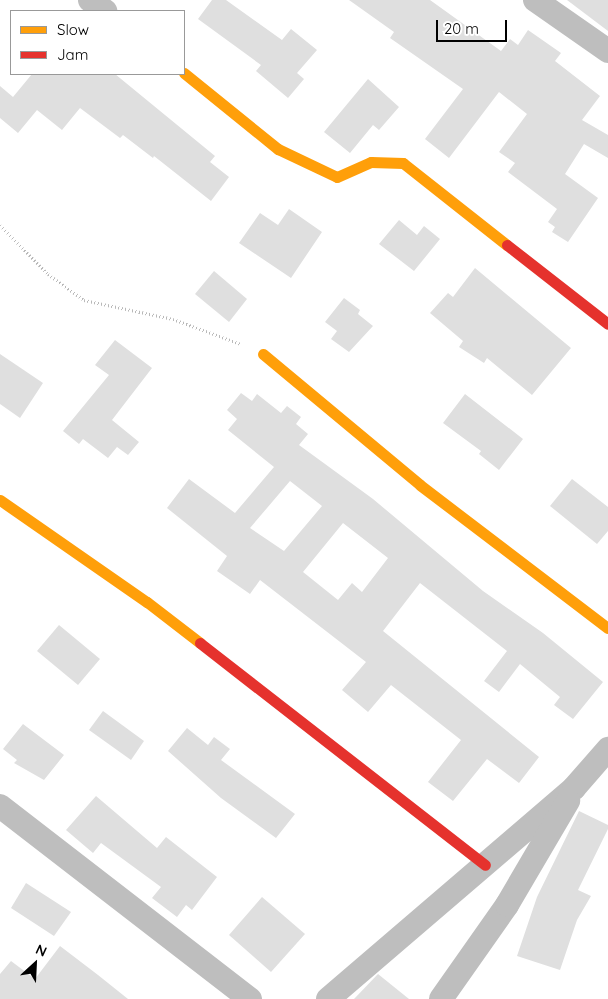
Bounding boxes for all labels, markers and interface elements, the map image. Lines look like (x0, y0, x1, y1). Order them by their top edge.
legend (10, 10, 185, 75)
scale bar (438, 10, 509, 42)
text: 20 m (444, 19, 479, 38)
text: Slow (57, 20, 89, 39)
text: Jam (57, 45, 88, 64)
north arrow (10, 939, 60, 989)
text: N (33, 940, 50, 961)

